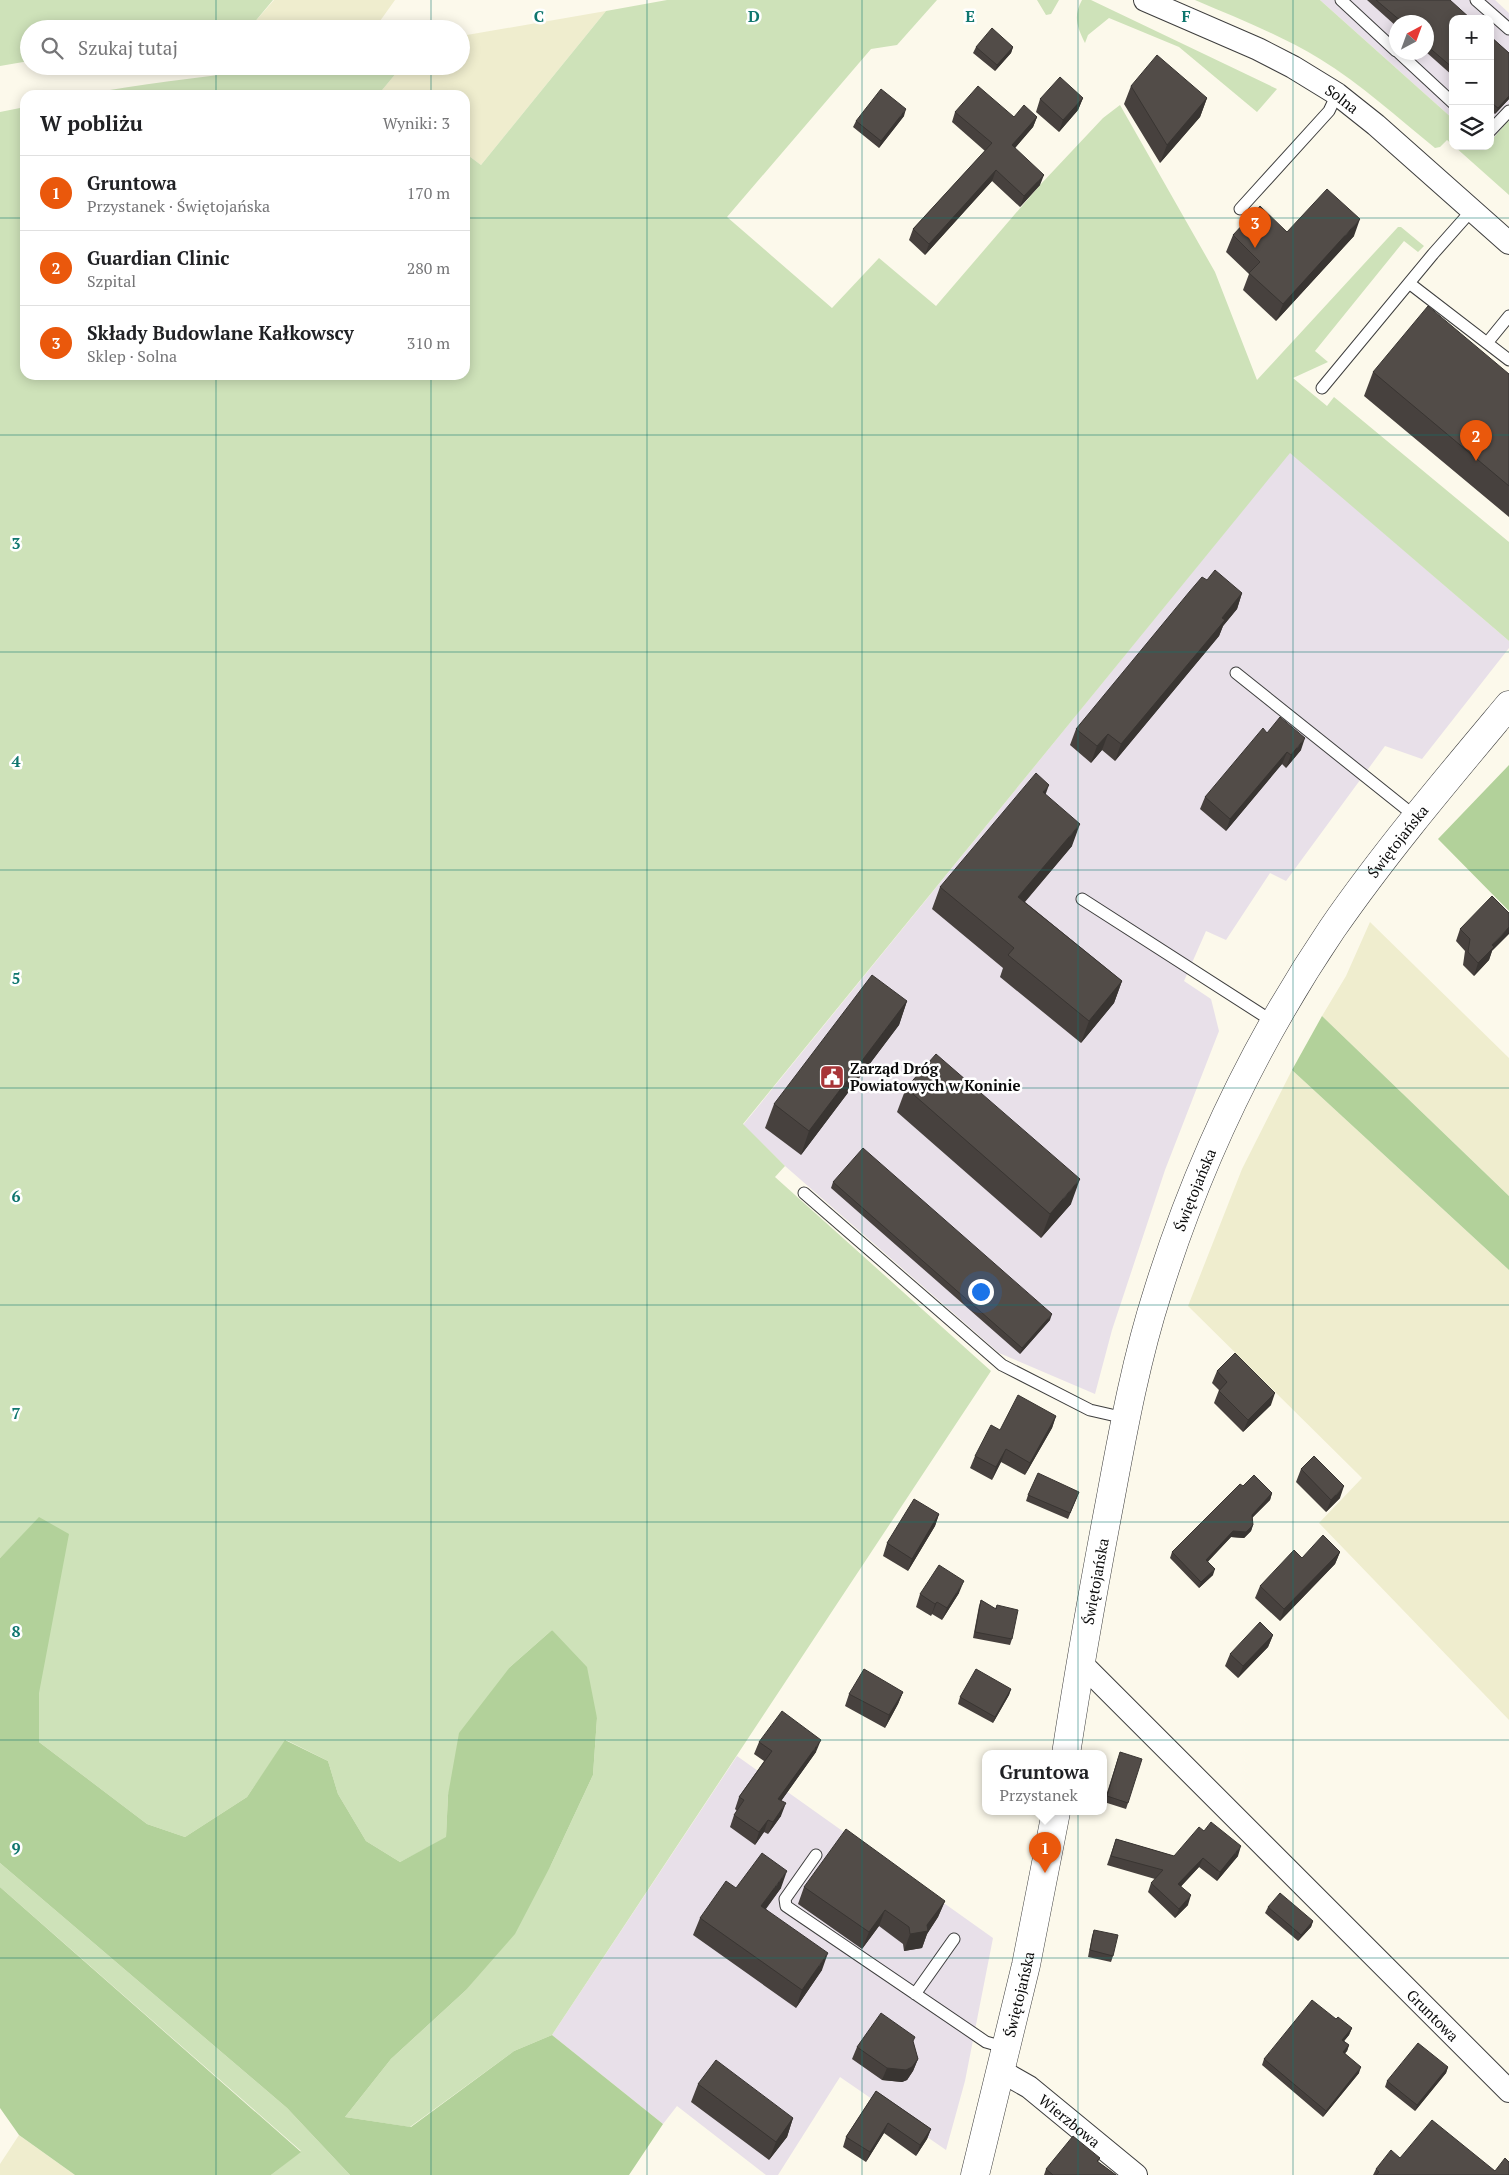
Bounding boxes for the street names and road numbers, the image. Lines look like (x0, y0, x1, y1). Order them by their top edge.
street label: Solna (1322, 79, 1364, 118)
street label: Świętojańska (1363, 800, 1433, 882)
street label: Świętojańska (1169, 1145, 1220, 1234)
street label: Świętojańska (1078, 1536, 1113, 1626)
street label: Świętojańska (999, 1949, 1039, 2039)
street label: Gruntowa (1403, 1985, 1464, 2046)
street label: Wierzbowa (1035, 2089, 1105, 2152)

